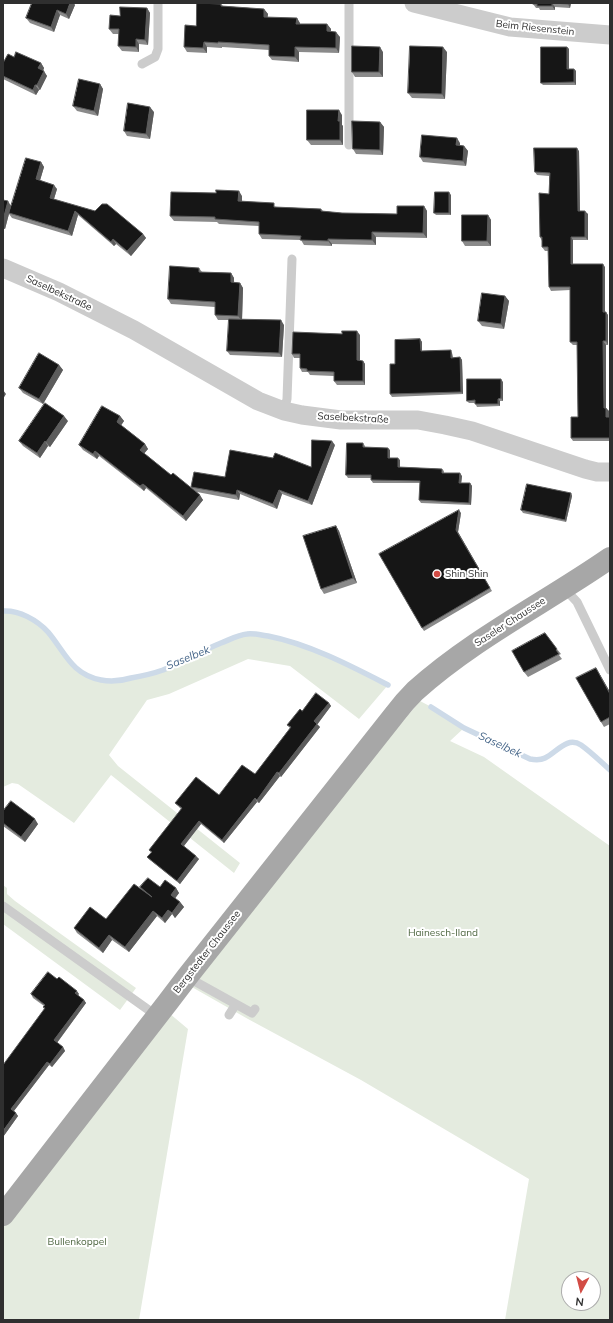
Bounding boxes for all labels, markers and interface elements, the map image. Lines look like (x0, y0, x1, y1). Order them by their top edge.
street label: Beim Riesenstein (495, 18, 575, 38)
street label: Saselbekstraße (24, 273, 94, 313)
street label: Saselbekstraße (317, 410, 389, 426)
place label: Shin Shin (445, 568, 488, 580)
marker: Shin Shin (432, 569, 442, 579)
street label: Saseler Chaussee (472, 595, 548, 649)
water label: Saselbek (164, 643, 212, 673)
water label: Saselbek (476, 729, 524, 761)
street label: Bergstedter Chaussee (171, 908, 243, 996)
park label: Hainesch-Iland (408, 927, 478, 939)
park label: Bullenkoppel (47, 1236, 107, 1248)
north arrow (561, 1271, 601, 1311)
text: N (575, 1294, 585, 1309)

